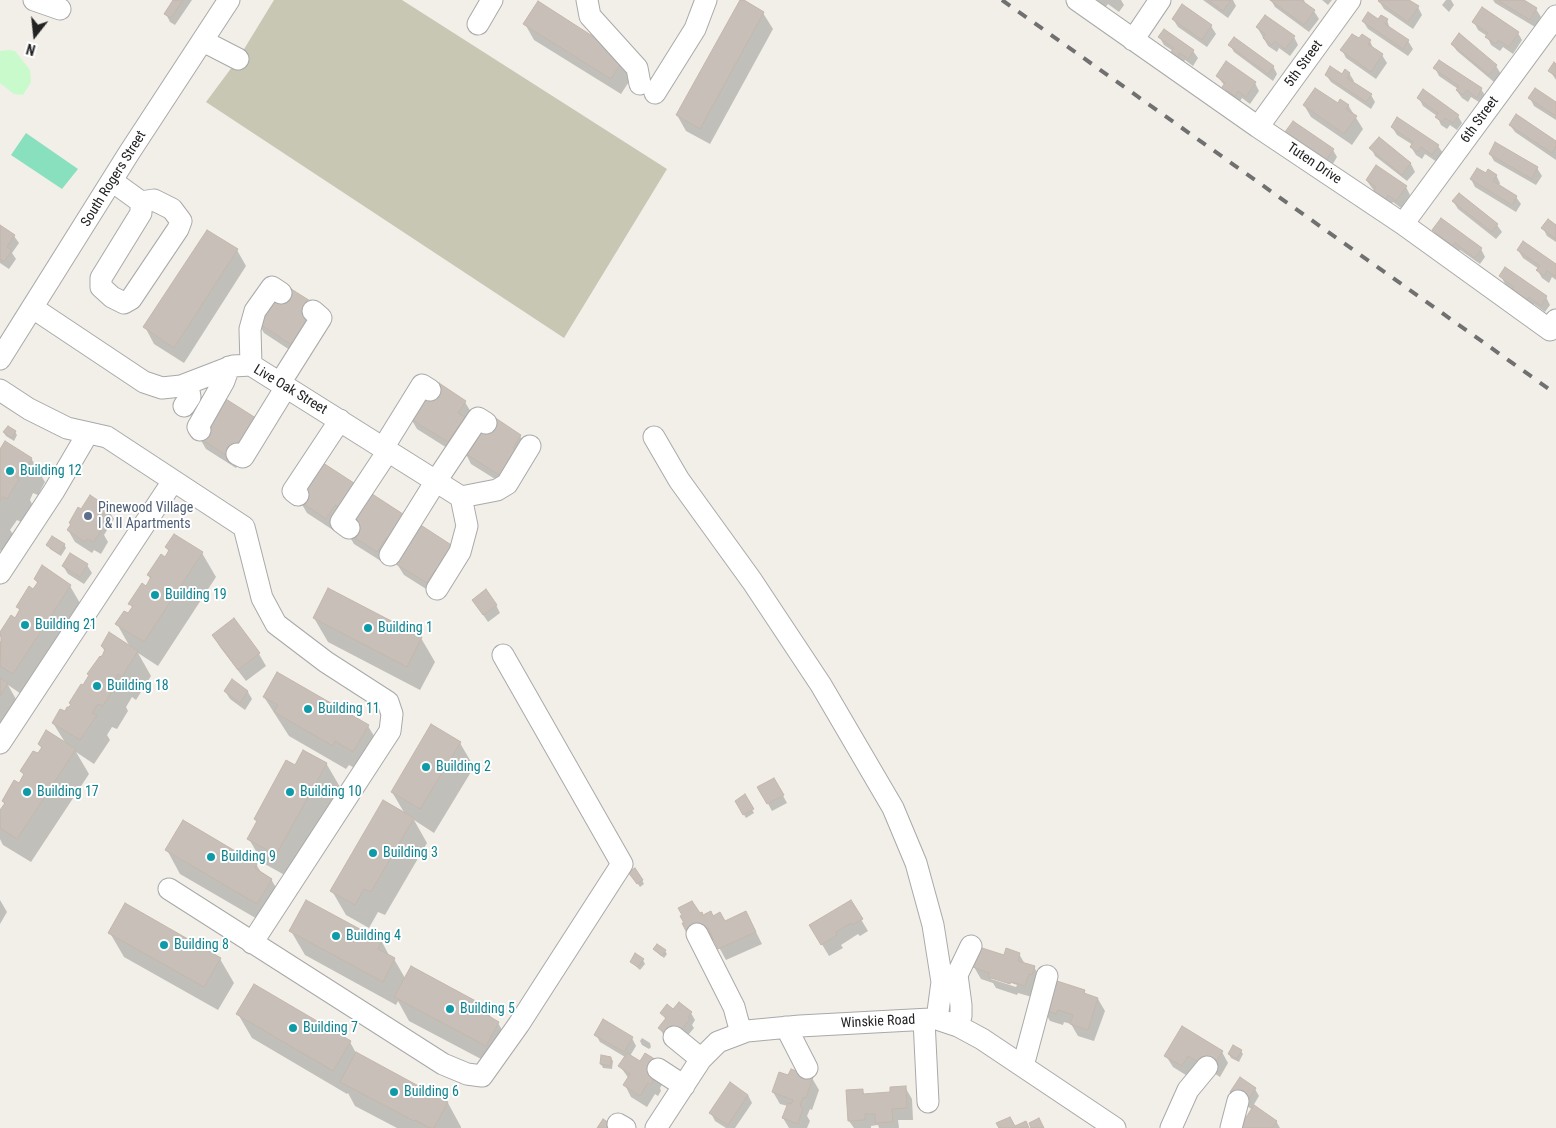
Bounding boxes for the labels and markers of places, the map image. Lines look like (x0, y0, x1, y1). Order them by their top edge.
place label: Building 12 (20, 463, 82, 479)
marker: Building 12 (4, 465, 16, 477)
place label: Pinewood Village I & II Apartments (98, 500, 193, 532)
marker: Pinewood Village I & II Apartments (82, 510, 94, 522)
place label: Building 19 (165, 587, 227, 603)
marker: Building 19 (149, 589, 161, 601)
place label: Building 21 (35, 617, 97, 633)
marker: Building 21 (19, 619, 31, 631)
place label: Building 1 (378, 620, 433, 636)
marker: Building 1 (362, 622, 374, 634)
place label: Building 18 (107, 678, 169, 694)
marker: Building 18 (91, 680, 103, 692)
place label: Building 11 (318, 701, 380, 717)
marker: Building 11 (302, 703, 314, 715)
place label: Building 2 (436, 759, 491, 775)
marker: Building 2 (420, 761, 432, 773)
place label: Building 17 (37, 784, 99, 800)
place label: Building 10 (300, 784, 362, 800)
marker: Building 17 (21, 786, 33, 798)
marker: Building 10 (284, 786, 296, 798)
place label: Building 3 (383, 845, 438, 861)
marker: Building 3 (367, 847, 379, 859)
place label: Building 9 (221, 849, 276, 865)
marker: Building 9 (205, 851, 217, 863)
place label: Building 4 (346, 928, 401, 944)
marker: Building 4 (330, 930, 342, 942)
place label: Building 8 (174, 937, 229, 953)
marker: Building 8 (158, 939, 170, 951)
place label: Building 5 (460, 1001, 515, 1017)
marker: Building 5 (444, 1003, 456, 1015)
place label: Building 7 (303, 1020, 358, 1036)
marker: Building 7 (287, 1022, 299, 1034)
place label: Building 6 (404, 1084, 459, 1100)
marker: Building 6 (388, 1086, 400, 1098)

